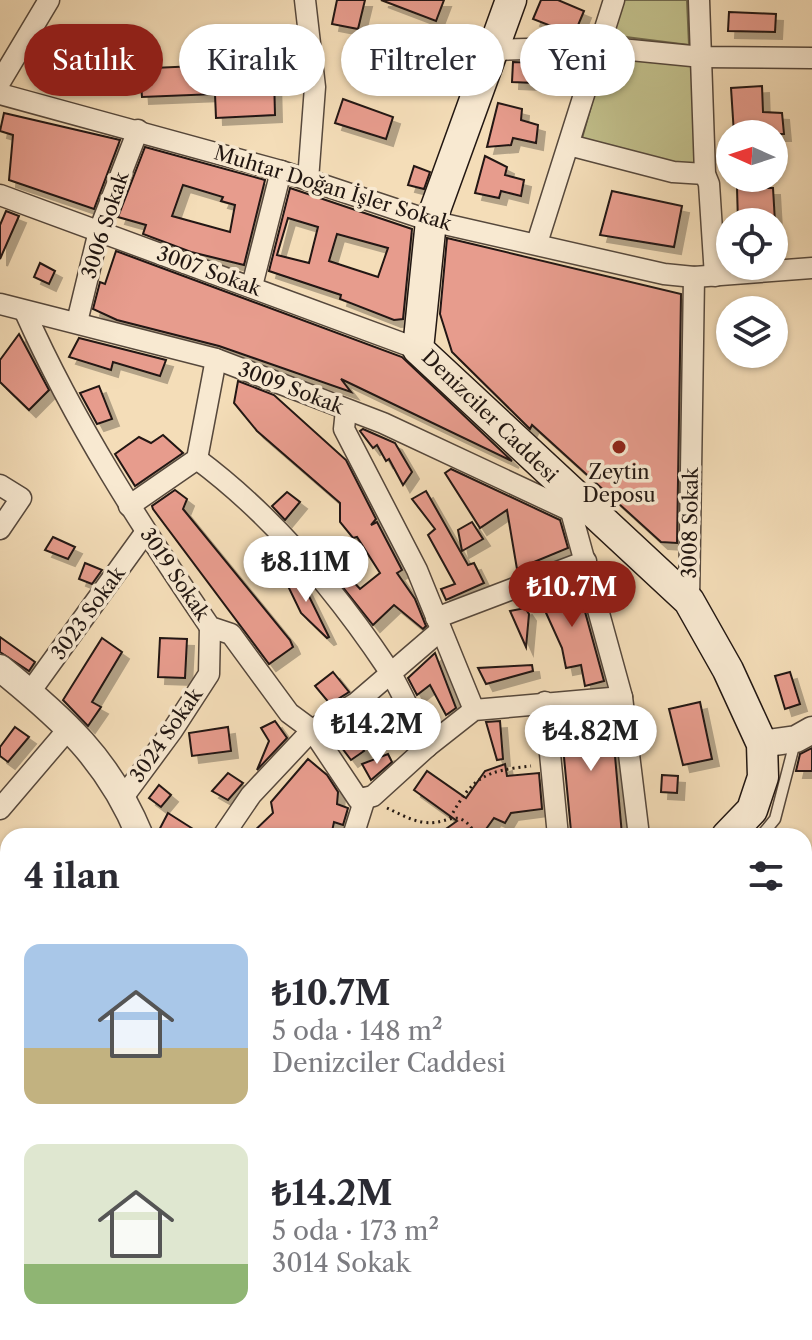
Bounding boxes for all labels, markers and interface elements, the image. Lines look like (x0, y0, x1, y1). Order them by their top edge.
chip: Satılık (24, 24, 163, 96)
chip: Kiralık (179, 24, 325, 96)
chip: Filtreler (341, 24, 504, 96)
chip: Yeni (520, 24, 635, 96)
north arrow (716, 120, 788, 192)
map controls (716, 120, 788, 368)
street label: Muhtar Doğan İşler Sokak (211, 139, 456, 236)
street label: 3006 Sokak (76, 167, 134, 281)
button: locate (716, 208, 788, 280)
street label: 3007 Sokak (154, 241, 266, 301)
button: layers (716, 296, 788, 368)
street label: Denizciler Caddesi (417, 345, 563, 487)
street label: 3009 Sokak (235, 357, 348, 420)
marker: Zeytin Deposu (610, 438, 628, 456)
place label: Zeytin Deposu (582, 460, 656, 507)
street label: 3008 Sokak (677, 466, 703, 579)
street label: 3019 Sokak (135, 523, 216, 626)
pin: ₺8.11M (241, 536, 371, 604)
text: ₺8.11M (261, 546, 351, 578)
street label: 3023 Sokak (46, 561, 131, 664)
pin: ₺10.7M (507, 561, 637, 629)
text: ₺10.7M (527, 571, 617, 603)
street label: 3024 Sokak (125, 682, 208, 787)
pin: ₺14.2M (312, 698, 442, 766)
pin: ₺4.82M (526, 705, 656, 773)
text: ₺14.2M (331, 708, 423, 740)
text: ₺4.82M (543, 715, 639, 747)
icon: filters (744, 854, 788, 898)
text: 4 ilan (24, 855, 120, 897)
text: ₺10.7M (272, 972, 391, 1014)
icon: home (88, 976, 184, 1072)
text: 5 oda · 148 m² (272, 1015, 443, 1047)
text: Denizciler Caddesi (272, 1047, 506, 1079)
text: ₺14.2M (272, 1172, 392, 1214)
icon: home (88, 1176, 184, 1272)
text: 5 oda · 173 m² (272, 1215, 439, 1247)
text: 3014 Sokak (272, 1247, 410, 1279)

